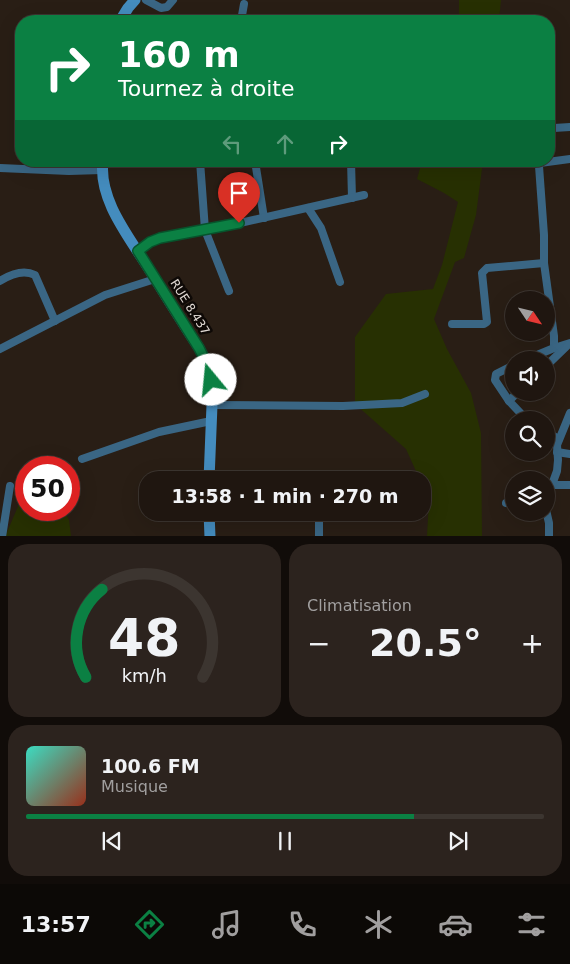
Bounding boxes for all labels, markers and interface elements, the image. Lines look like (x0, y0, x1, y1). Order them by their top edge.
icon: right (35, 35, 100, 100)
text: 160 m (118, 35, 240, 75)
text: Tournez à droite (118, 76, 295, 101)
icon: left (218, 130, 246, 158)
icon: ahead (271, 130, 299, 158)
icon: right (324, 130, 352, 158)
pin (218, 172, 260, 223)
icon: arrive (225, 179, 253, 207)
street label: RUE 8.437 (167, 277, 213, 337)
north arrow (505, 291, 555, 341)
map controls (505, 291, 555, 521)
button: sound (505, 351, 555, 401)
position arrow (184, 353, 236, 405)
button: search (505, 411, 555, 461)
speed limit sign: 50 (15, 456, 80, 521)
button: layers (505, 471, 555, 521)
text: 13:58 · 1 min · 270 m (171, 485, 399, 507)
text: Climatisation (307, 596, 412, 615)
text: 48 (108, 608, 181, 668)
text: 20.5° (369, 621, 482, 665)
text: − (307, 627, 330, 660)
text: + (521, 627, 544, 660)
text: km/h (122, 665, 167, 686)
text: 100.6 FM (101, 755, 200, 777)
text: Musique (101, 777, 168, 796)
icon: previous (98, 827, 126, 855)
icon: pause (271, 827, 299, 855)
icon: next (444, 827, 472, 855)
icon: directions (132, 907, 167, 942)
icon: music (209, 907, 244, 942)
icon: phone (285, 907, 320, 942)
icon: climate (361, 907, 396, 942)
icon: car (438, 907, 473, 942)
icon: filters (514, 907, 549, 942)
text: 13:57 (21, 912, 91, 937)

